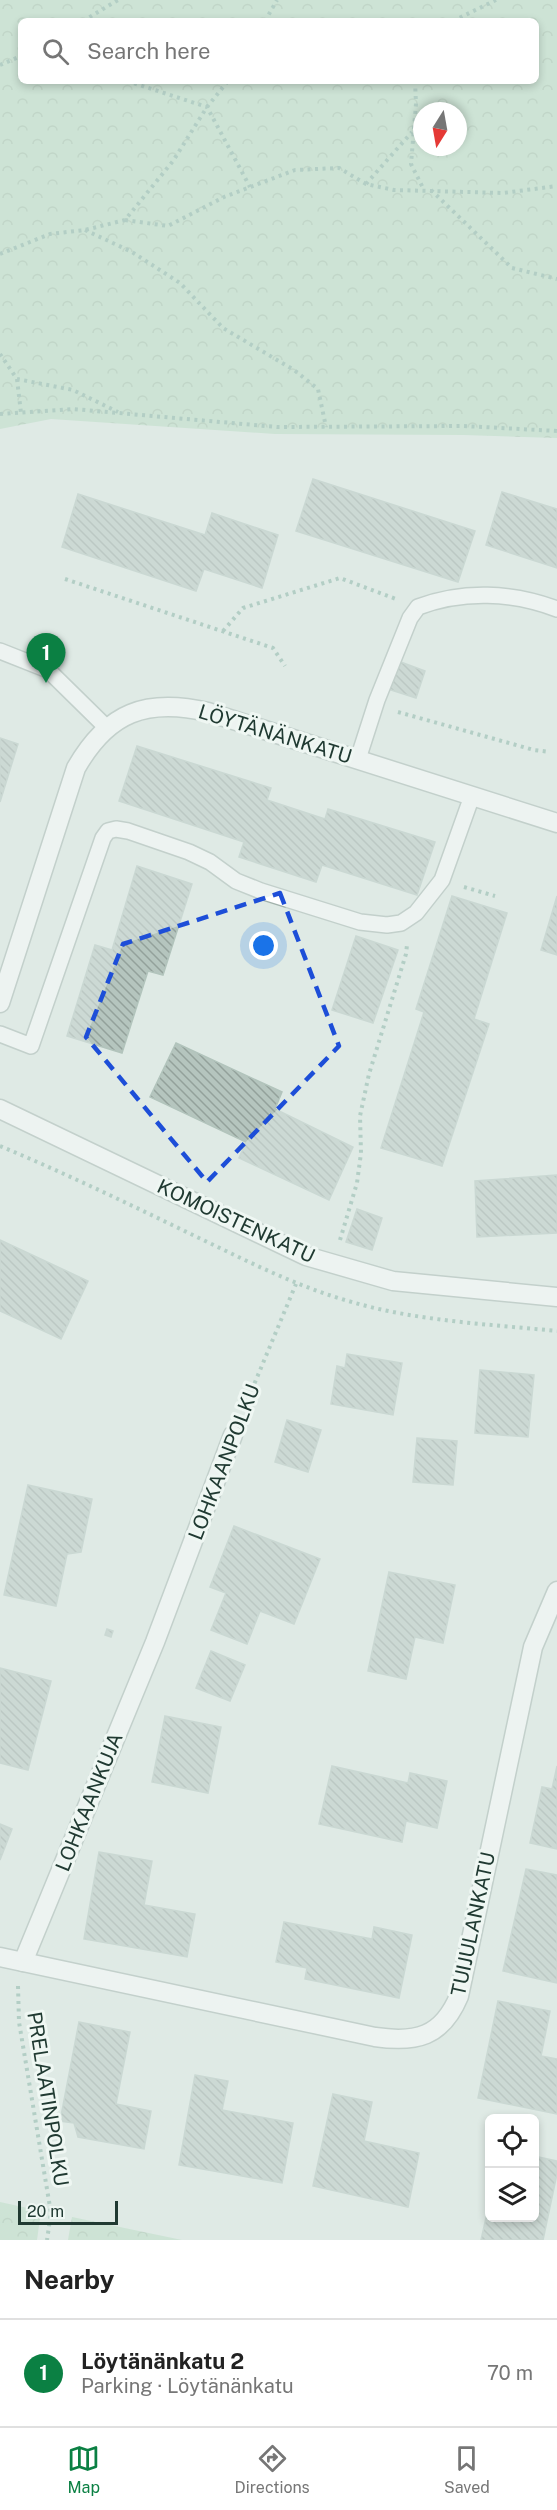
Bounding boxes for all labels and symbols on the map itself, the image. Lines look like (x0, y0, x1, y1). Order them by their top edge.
north arrow (413, 102, 467, 156)
pin: 1 (26, 634, 66, 683)
street label: LÖYTÄNÄNKATU (195, 698, 355, 769)
your location (249, 931, 278, 960)
street label: KOMOISTENKATU (153, 1174, 319, 1268)
street label: LOHKAANPOLKU (183, 1381, 265, 1543)
street label: LOHKAANKUJA (50, 1729, 128, 1875)
street label: TUIJULANKATU (446, 1850, 500, 1998)
street label: PRELAATINPOLKU (22, 2010, 74, 2188)
scale bar (18, 2198, 118, 2226)

